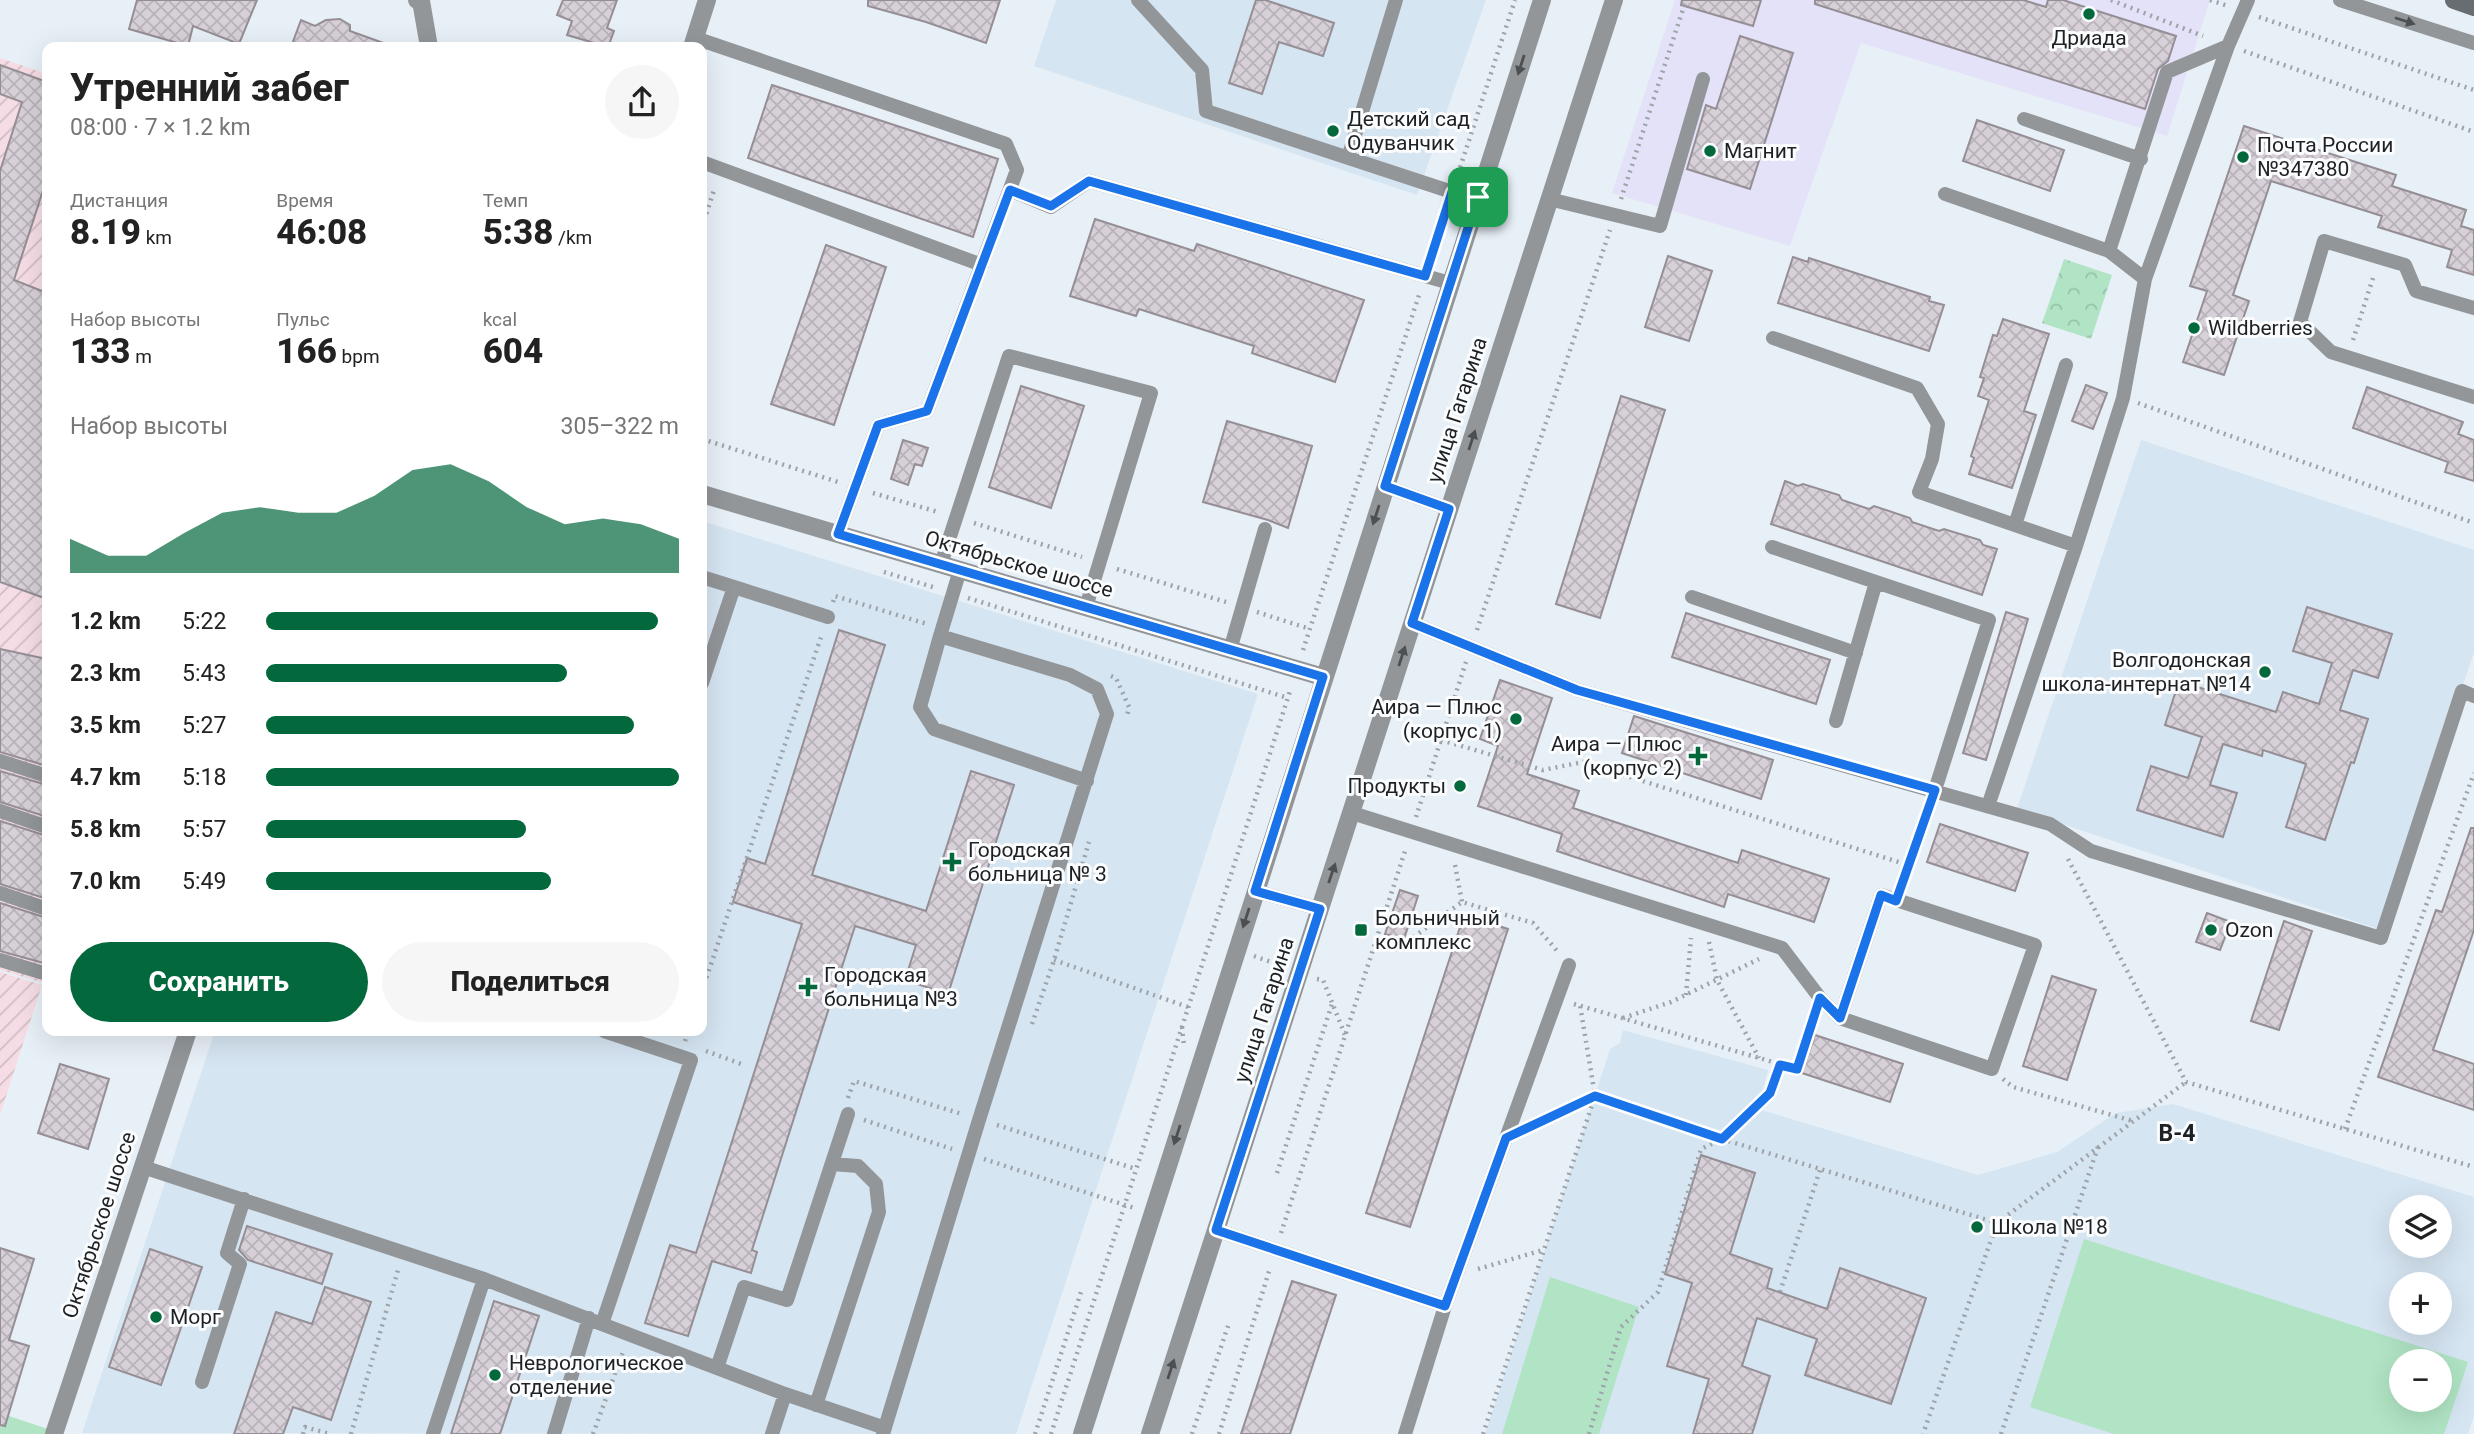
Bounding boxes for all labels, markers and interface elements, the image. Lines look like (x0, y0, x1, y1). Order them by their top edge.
marker: Дриада (2081, 6, 2097, 22)
one-way arrow (2395, 16, 2416, 27)
place label: Дриада (2051, 26, 2127, 50)
one-way arrow (1515, 55, 1525, 76)
button: share (605, 65, 679, 139)
text: Утренний забег (70, 66, 349, 110)
place label: Детский сад Одуванчик (1347, 107, 1470, 155)
text: 08:00 · 7 × 1.2 km (70, 114, 251, 141)
marker: Детский сад Одуванчик (1325, 123, 1341, 139)
place label: Почта России №347380 (2257, 133, 2393, 181)
place label: Магнит (1724, 139, 1797, 163)
marker: Магнит (1702, 143, 1718, 159)
marker: Почта России №347380 (2235, 149, 2251, 165)
pin (1448, 167, 1508, 227)
icon: arrive (1459, 178, 1497, 216)
text: Дистанция (70, 189, 168, 212)
text: Время (276, 189, 333, 212)
text: Темп (483, 189, 528, 212)
text: 8.19 (70, 212, 141, 253)
text: 46:08 (276, 212, 367, 253)
text: 5:38 (483, 212, 553, 253)
text: km (141, 226, 172, 249)
text: /km (553, 226, 592, 249)
text: Набор высоты (70, 308, 201, 331)
text: Пульс (276, 308, 330, 331)
text: kcal (483, 308, 517, 331)
place label: Wildberries (2208, 316, 2313, 340)
marker: Wildberries (2186, 320, 2202, 336)
text: 133 (70, 331, 131, 372)
text: 166 (276, 331, 337, 372)
text: 604 (483, 331, 543, 372)
street label: улица Гагарина (1422, 334, 1492, 486)
text: m (131, 345, 152, 368)
text: bpm (337, 345, 380, 368)
text: Набор высоты (70, 413, 228, 440)
text: 305–322 m (560, 413, 679, 440)
one-way arrow (1467, 429, 1477, 450)
one-way arrow (1370, 504, 1380, 525)
street label: Октябрьское шоссе (922, 526, 1116, 602)
text: 1.2 km (70, 608, 141, 635)
text: 5:22 (182, 608, 226, 635)
one-way arrow (1397, 646, 1407, 667)
place label: Волгодонская школа-интернат №14 (2041, 648, 2251, 696)
text: 2.3 km (70, 660, 141, 687)
text: 5:43 (182, 660, 226, 687)
marker: Волгодонская школа-интернат №14 (2257, 664, 2273, 680)
place label: Аира — Плюс (корпус 1) (1371, 695, 1502, 743)
marker: Аира — Плюс (корпус 1) (1508, 711, 1524, 727)
text: 3.5 km (70, 712, 141, 739)
text: 5:27 (182, 712, 226, 739)
place label: Аира — Плюс (корпус 2) (1551, 732, 1682, 780)
marker: Аира — Плюс (корпус 2) (1688, 746, 1708, 766)
text: 4.7 km (70, 764, 141, 791)
text: 5:18 (182, 764, 226, 791)
place label: Продукты (1348, 774, 1446, 798)
marker: Продукты (1452, 778, 1468, 794)
text: 5.8 km (70, 816, 141, 843)
text: 5:57 (182, 816, 226, 843)
place label: Городская больница № 3 (968, 838, 1107, 886)
marker: Городская больница № 3 (942, 852, 962, 872)
one-way arrow (1327, 862, 1338, 883)
text: 7.0 km (70, 868, 141, 895)
text: 5:49 (182, 868, 226, 895)
place label: Больничный комплекс (1375, 906, 1500, 954)
one-way arrow (1241, 908, 1251, 929)
place label: Ozon (2225, 918, 2273, 942)
marker: Больничный комплекс (1353, 922, 1369, 938)
marker: Ozon (2203, 922, 2219, 938)
street label: улица Гагарина (1229, 934, 1299, 1086)
button: Сохранить (70, 942, 368, 1022)
button: Поделиться (382, 942, 679, 1022)
place label: Городская больница №3 (824, 963, 958, 1011)
marker: Городская больница №3 (798, 977, 818, 997)
district label: В-4 (2159, 1120, 2195, 1147)
one-way arrow (1171, 1124, 1182, 1145)
street label: Октябрьское шоссе (58, 1129, 140, 1321)
map controls (2389, 1195, 2452, 1412)
button: layers (2389, 1195, 2452, 1258)
place label: Школа №18 (1991, 1215, 2108, 1239)
marker: Школа №18 (1969, 1219, 1985, 1235)
button: + (2389, 1272, 2452, 1335)
place label: Морг (170, 1305, 221, 1329)
marker: Морг (148, 1309, 164, 1325)
button: − (2389, 1349, 2452, 1412)
place label: Неврологическое отделение (509, 1351, 684, 1399)
one-way arrow (1167, 1358, 1177, 1379)
marker: Неврологическое отделение (487, 1367, 503, 1383)

